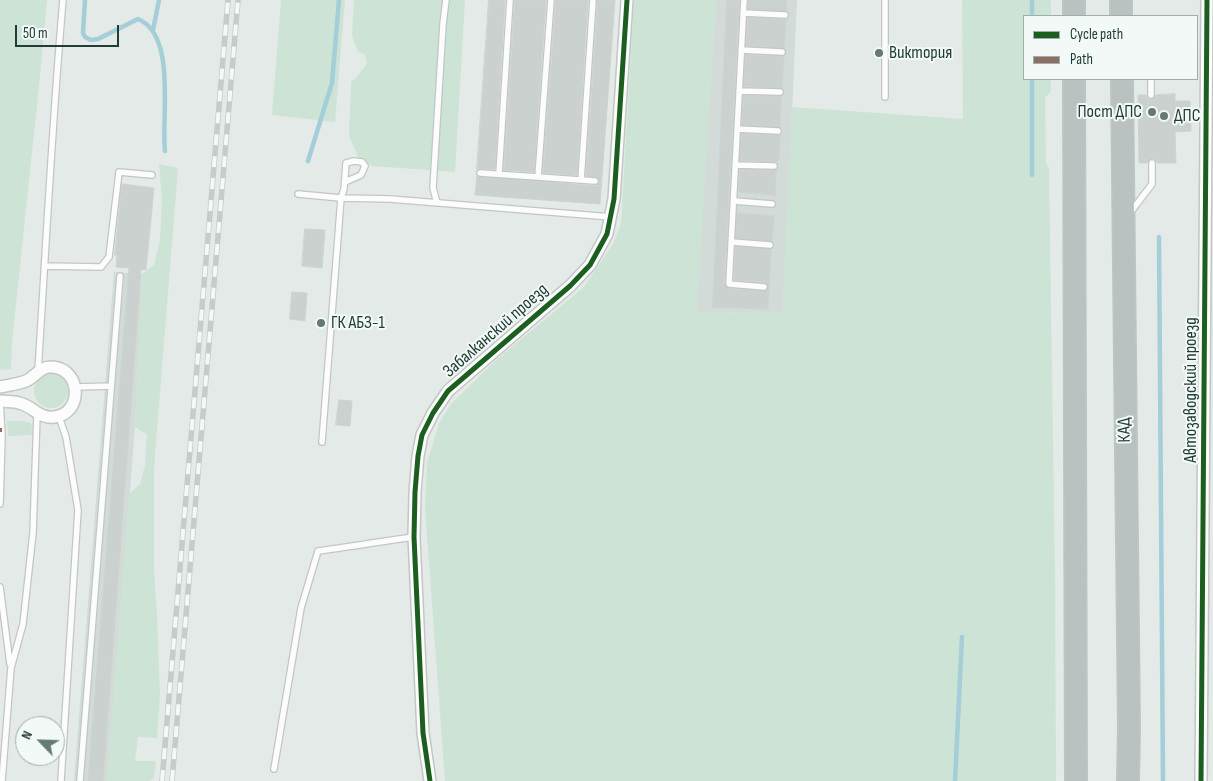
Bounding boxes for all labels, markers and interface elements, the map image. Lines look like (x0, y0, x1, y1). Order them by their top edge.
scale bar (18, 15, 121, 47)
legend (1023, 15, 1198, 80)
text: 50 m (23, 24, 48, 43)
text: Cycle path (1070, 25, 1123, 44)
place label: Виктория (889, 42, 952, 64)
marker: Виктория (873, 47, 885, 59)
text: Path (1070, 50, 1093, 69)
place label: Пост ДПС (1077, 101, 1142, 123)
place label: ДПС (1174, 105, 1200, 127)
marker: Пост ДПС (1146, 106, 1158, 118)
marker: ДПС (1158, 110, 1170, 122)
street label: Забалканский проезд (439, 279, 553, 383)
place label: ГК АБЗ-1 (331, 312, 385, 334)
marker: ГК АБЗ-1 (315, 317, 327, 329)
street label: Автозаводский проезд (1180, 317, 1202, 463)
street label: КАД (1114, 417, 1136, 443)
north arrow (15, 716, 65, 766)
text: N (17, 728, 36, 742)

